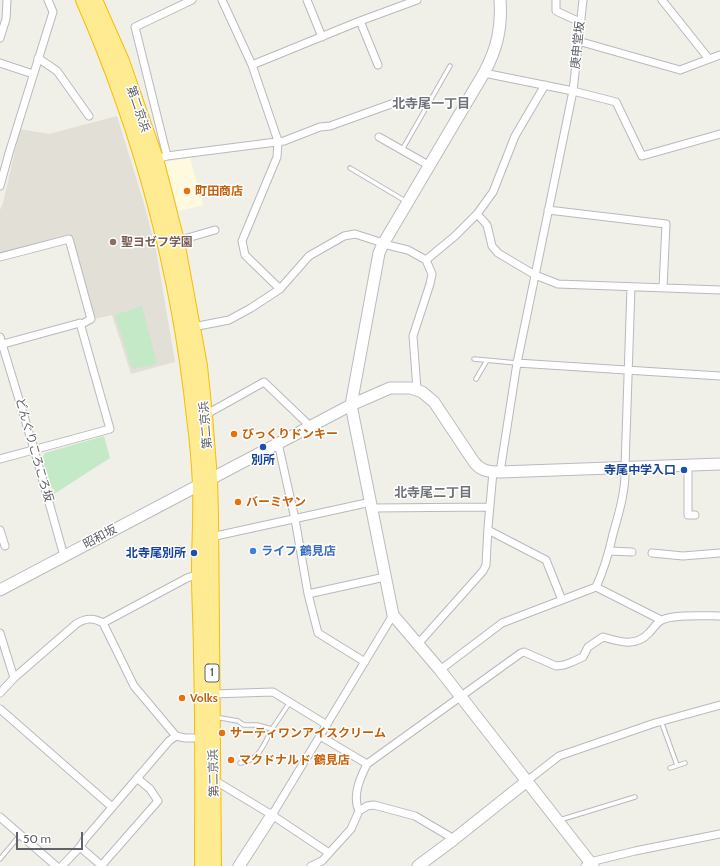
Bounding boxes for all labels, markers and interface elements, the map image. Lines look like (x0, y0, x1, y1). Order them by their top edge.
street label: 庚申堂坂 (568, 20, 588, 70)
street label: 第二京浜 (123, 84, 153, 134)
district label: 北寺尾一丁目 (392, 96, 470, 112)
place label: 町田商店 (195, 184, 243, 198)
marker: 町田商店 (182, 186, 192, 196)
place label: 聖ヨゼフ学園 (121, 235, 193, 249)
marker: 聖ヨゼフ学園 (108, 237, 118, 247)
street label: どんぐりころころ坂 (12, 396, 56, 504)
street label: 第二京浜 (197, 400, 215, 450)
place label: びっくりドンキー (242, 427, 338, 441)
marker: びっくりドンキー (229, 429, 239, 439)
marker: 別所 (258, 442, 268, 452)
place label: 別所 (251, 453, 275, 467)
place label: 寺尾中学入口 (604, 463, 676, 477)
marker: 寺尾中学入口 (679, 465, 689, 475)
district label: 北寺尾二丁目 (394, 485, 472, 501)
place label: バーミヤン (246, 495, 306, 509)
marker: バーミヤン (233, 497, 243, 507)
street label: 昭和坂 (81, 522, 119, 552)
place label: ライフ 鶴見店 (261, 544, 336, 558)
place label: 北寺尾別所 (126, 546, 186, 560)
marker: ライフ 鶴見店 (248, 546, 258, 556)
marker: 北寺尾別所 (189, 548, 199, 558)
road number: 1 (205, 664, 219, 682)
place label: Volks (190, 691, 218, 705)
marker: Volks (177, 693, 187, 703)
place label: サーティワンアイスクリーム (230, 726, 386, 740)
marker: サーティワンアイスクリーム (217, 728, 227, 738)
street label: 第二京浜 (206, 749, 222, 797)
place label: マクドナルド 鶴見店 (239, 753, 350, 767)
marker: マクドナルド 鶴見店 (226, 755, 236, 765)
scale bar (18, 824, 85, 850)
text: 50 m (23, 831, 51, 846)

